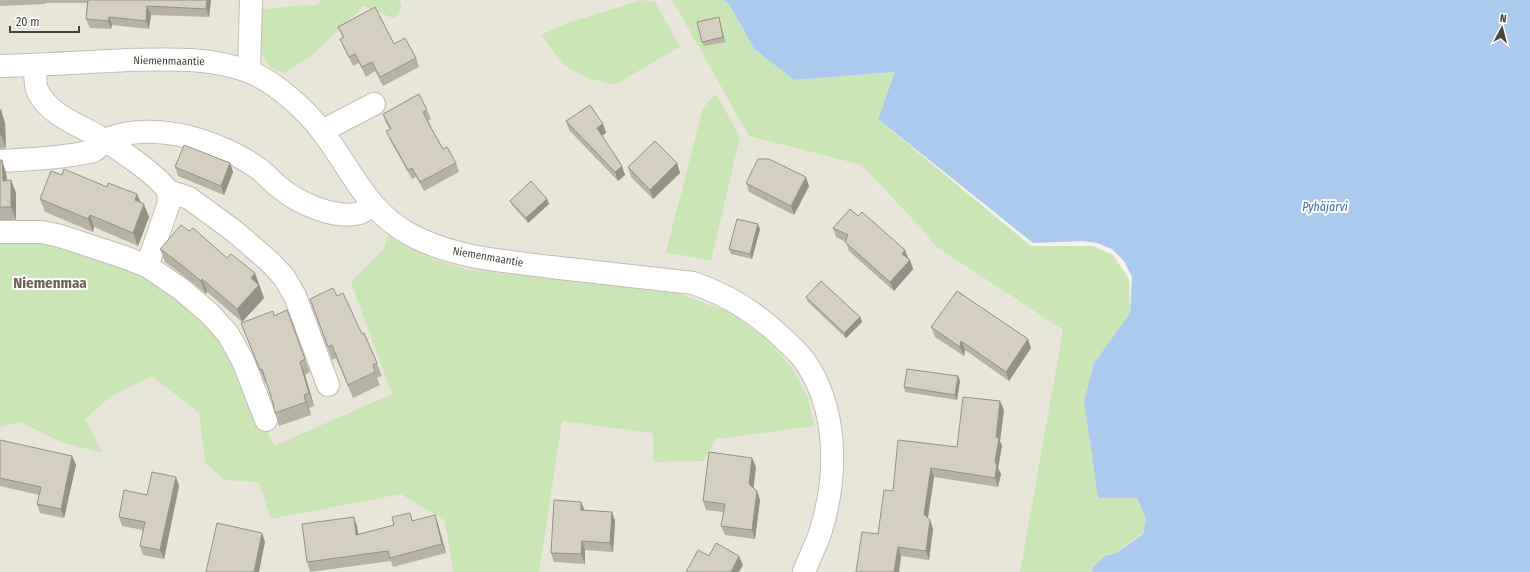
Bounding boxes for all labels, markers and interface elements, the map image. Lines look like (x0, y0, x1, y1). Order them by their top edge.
scale bar (10, 8, 79, 34)
north arrow (1482, 8, 1522, 48)
text: N (1499, 12, 1507, 25)
text: 20 m (16, 15, 40, 29)
street label: Niemenmaantie (133, 54, 205, 68)
water label: Pyhäjärvi (1302, 200, 1348, 214)
street label: Niemenmaantie (452, 244, 524, 270)
district label: Niemenmaa (13, 274, 87, 292)

